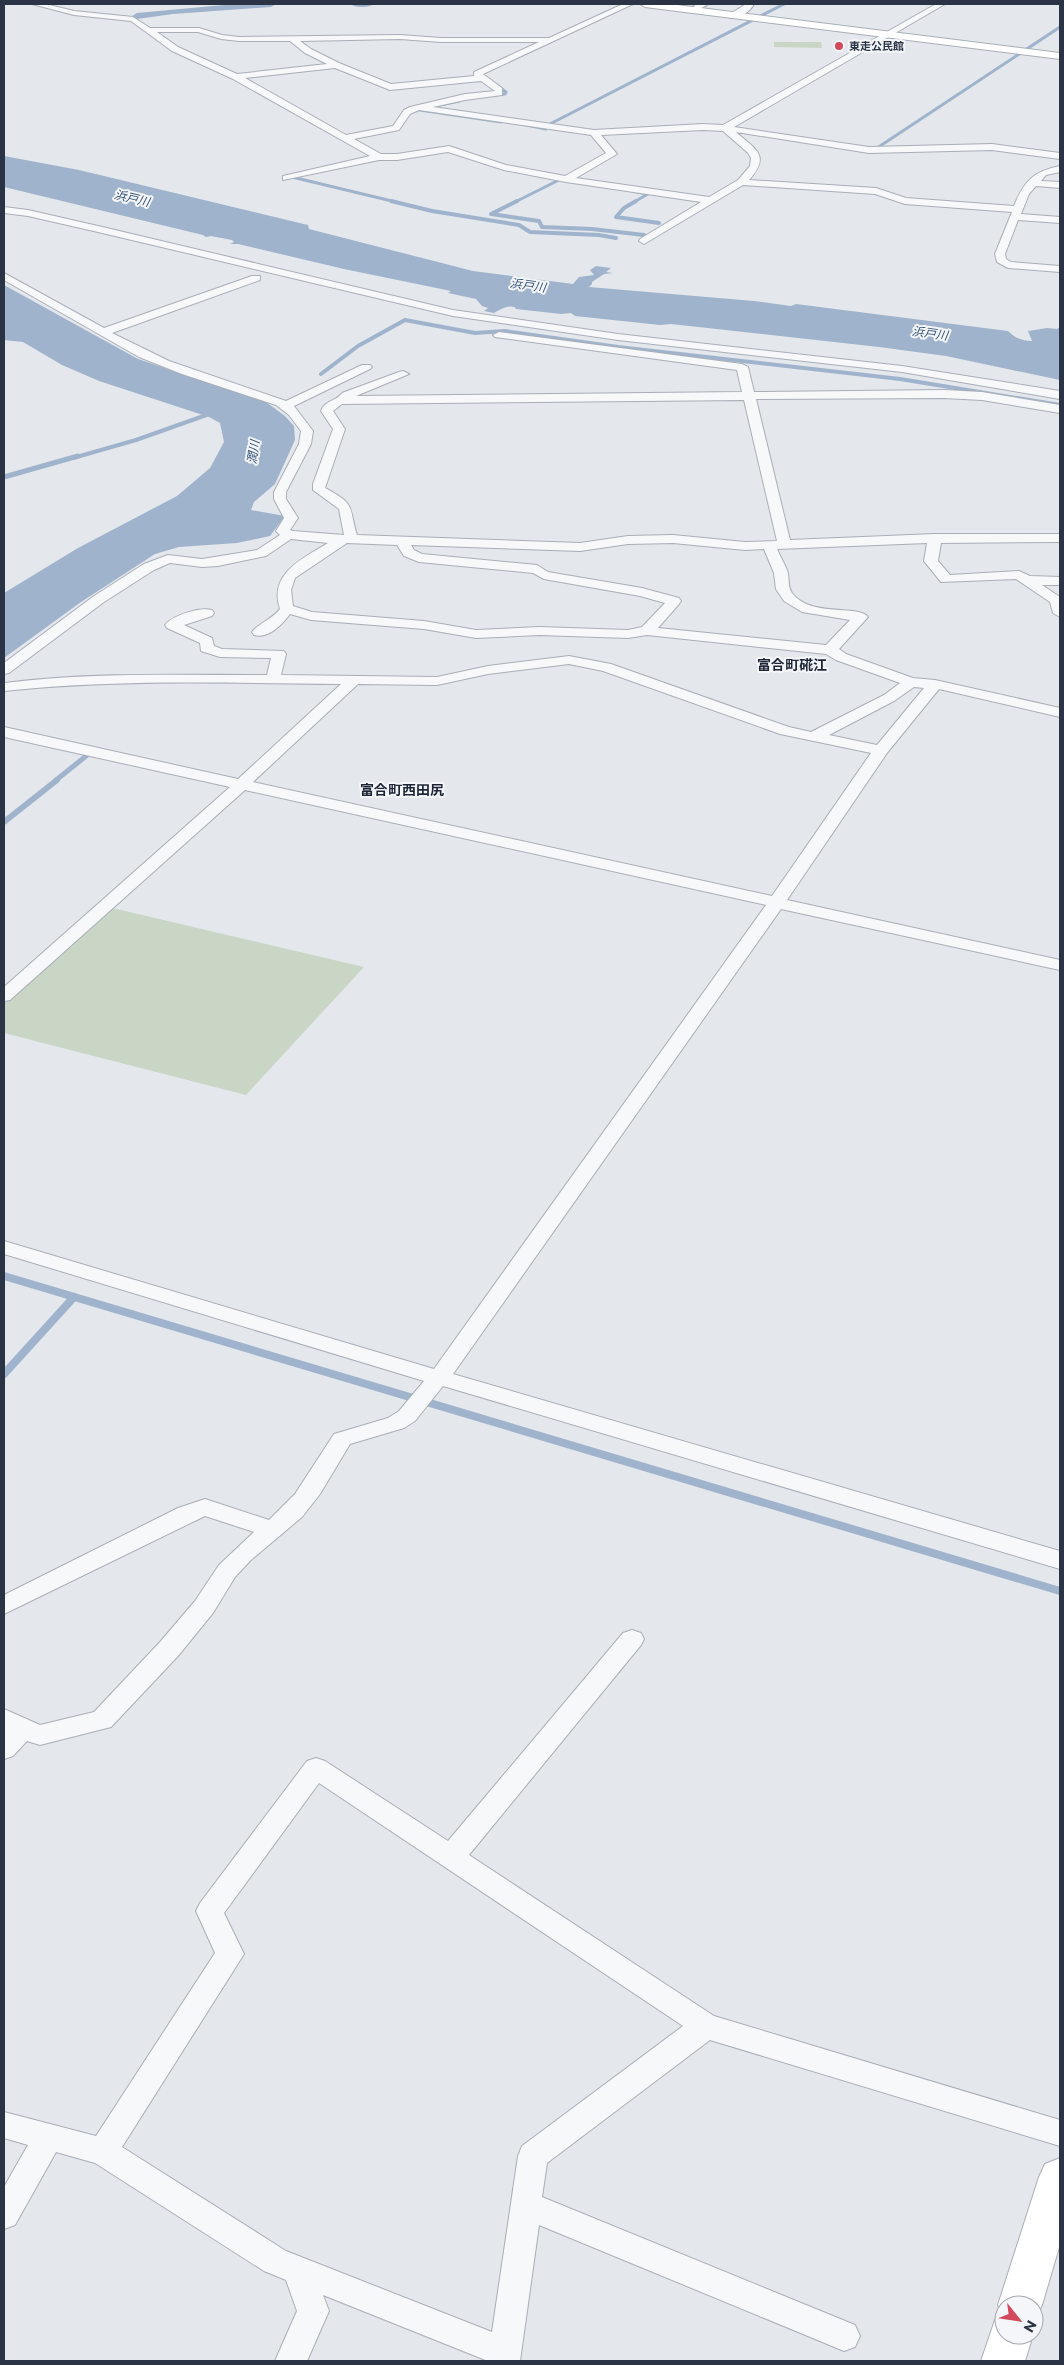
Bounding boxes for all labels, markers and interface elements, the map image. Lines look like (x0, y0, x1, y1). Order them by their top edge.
place label: 東走公民館 (849, 39, 904, 53)
marker: 東走公民館 (833, 40, 845, 52)
water label: 浜戸川 (113, 187, 153, 210)
water label: 浜戸川 (509, 275, 549, 295)
water label: 浜戸川 (911, 323, 951, 343)
water label: 潤川 (244, 437, 262, 465)
district label: 富合町硴江 (757, 656, 827, 674)
district label: 富合町西田尻 (360, 781, 444, 799)
north arrow (994, 2295, 1044, 2345)
text: N (1020, 2317, 1041, 2336)

